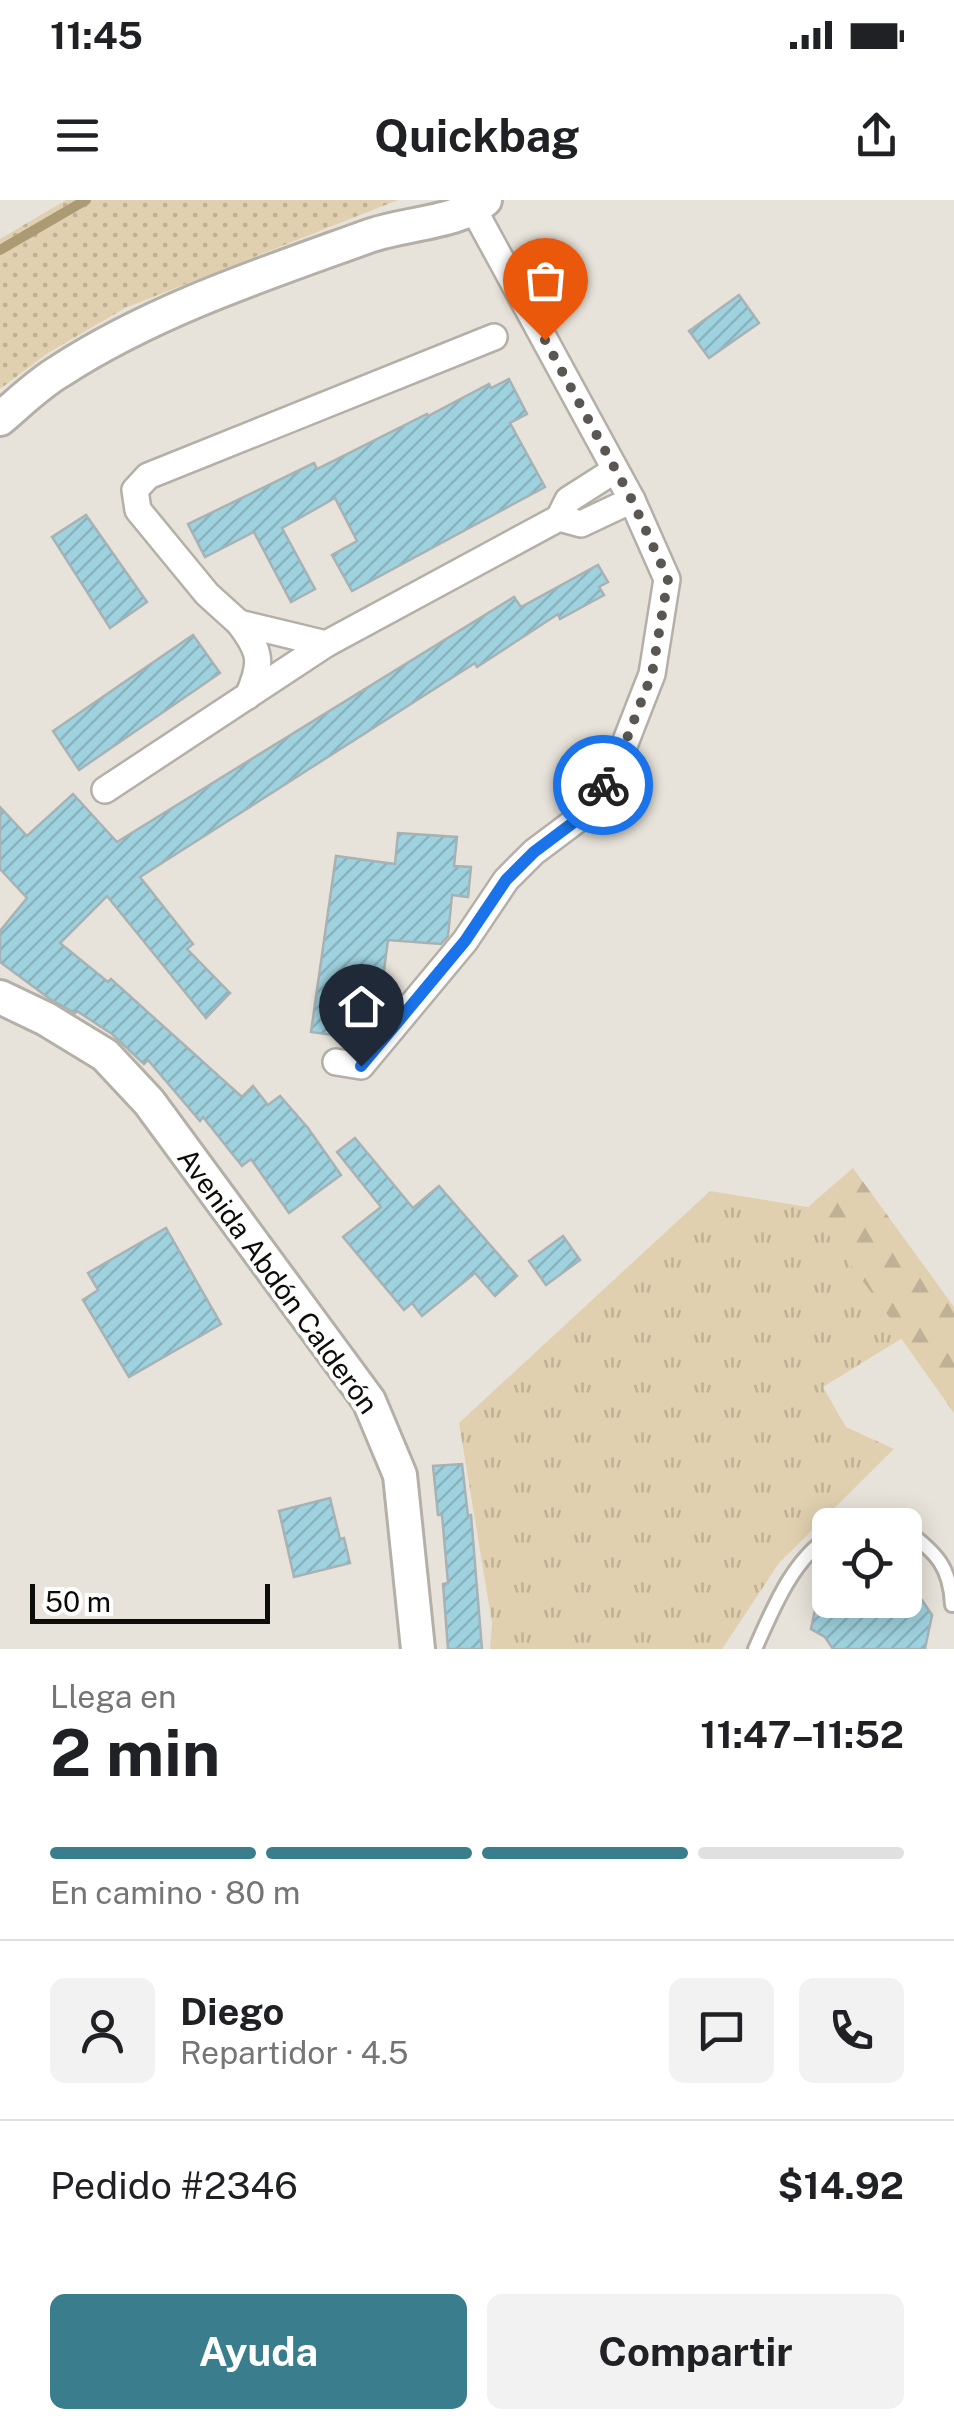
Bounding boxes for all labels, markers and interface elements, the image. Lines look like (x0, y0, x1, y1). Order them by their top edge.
text: 11:45 (50, 13, 143, 58)
icon: menu (50, 108, 105, 163)
icon: share (849, 108, 904, 163)
text: Quickbag (374, 109, 580, 162)
pin (503, 238, 588, 341)
icon: bag (518, 253, 573, 308)
courier (553, 735, 653, 835)
icon: bike (576, 758, 631, 813)
pin (319, 964, 404, 1067)
icon: home (334, 979, 389, 1034)
street label: Avenida Abdón Calderón (171, 1142, 386, 1420)
map controls (812, 1508, 922, 1618)
button: locate (812, 1508, 922, 1618)
scale bar (30, 1579, 270, 1624)
text: 50 m (45, 1585, 111, 1618)
text: Llega en (50, 1678, 176, 1715)
text: 11:47–11:52 (700, 1712, 904, 1757)
text: 2 min (50, 1714, 220, 1791)
text: En camino · 80 m (50, 1874, 301, 1911)
button: person (50, 1978, 155, 2083)
button: chat (669, 1978, 774, 2083)
button: phone (799, 1978, 904, 2083)
text: Diego (180, 1989, 284, 2034)
text: Repartidor · 4.5 (180, 2034, 408, 2071)
text: Pedido #2346 (50, 2163, 298, 2208)
text: $14.92 (778, 2163, 904, 2208)
button: Ayuda (50, 2294, 467, 2409)
button: Compartir (487, 2294, 904, 2409)

